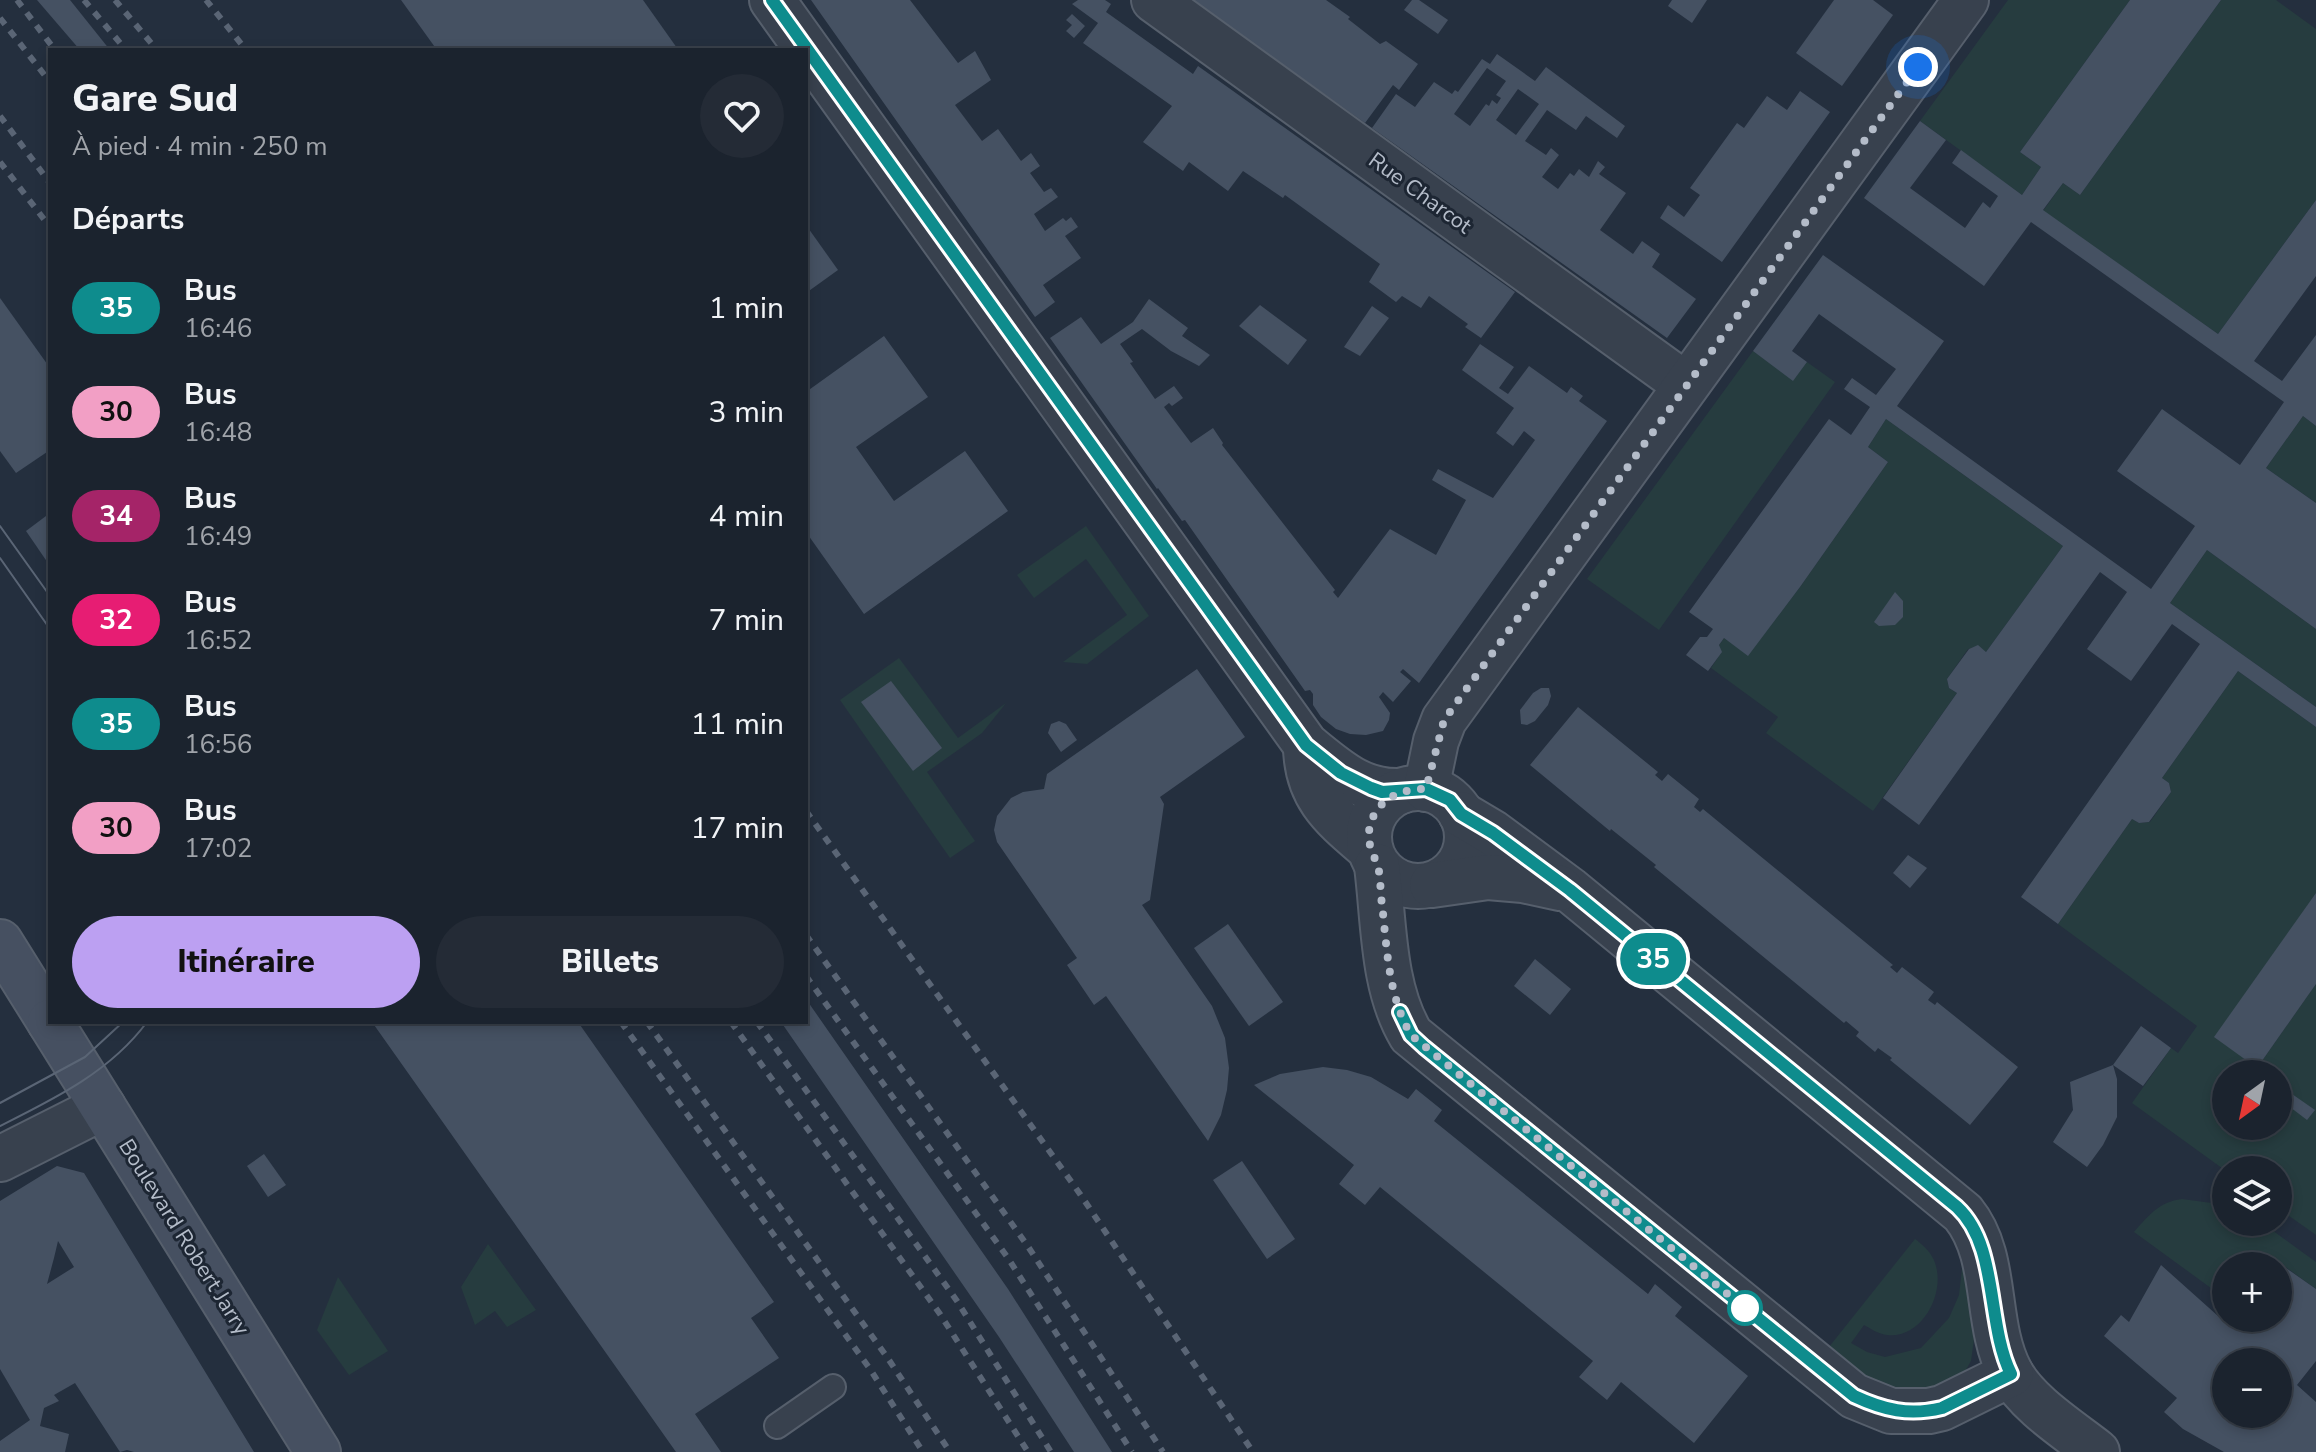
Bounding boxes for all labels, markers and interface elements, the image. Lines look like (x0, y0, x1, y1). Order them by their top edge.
your location (1898, 47, 1938, 87)
text: Gare Sud (72, 73, 238, 124)
button: heart (700, 74, 784, 158)
text: À pied · 4 min · 250 m (72, 129, 327, 164)
street label: Rue Charcot (1362, 145, 1478, 241)
text: Départs (72, 199, 184, 240)
text: Bus (184, 270, 237, 311)
text: 1 min (709, 288, 784, 329)
text: 35 (99, 289, 133, 327)
text: 16:46 (184, 311, 252, 346)
text: Bus (184, 374, 237, 415)
text: 3 min (709, 392, 784, 433)
text: 30 (99, 393, 133, 431)
text: 16:48 (184, 415, 252, 450)
text: Bus (184, 478, 237, 519)
text: 4 min (709, 496, 784, 537)
text: 34 (99, 497, 133, 535)
text: 16:49 (184, 519, 252, 554)
text: Bus (184, 582, 237, 623)
text: 7 min (709, 600, 784, 641)
text: 32 (99, 601, 133, 639)
text: 16:52 (184, 623, 252, 658)
text: Bus (184, 686, 237, 727)
text: 11 min (691, 704, 784, 745)
text: 35 (99, 705, 133, 743)
text: 16:56 (184, 727, 252, 762)
text: Bus (184, 790, 237, 831)
text: 17 min (691, 808, 784, 849)
text: 30 (99, 809, 133, 847)
text: 17:02 (184, 831, 252, 866)
button: Itinéraire (72, 916, 420, 1008)
button: Billets (436, 916, 784, 1008)
line badge: 35 (1617, 933, 1689, 985)
text: 35 (1636, 940, 1670, 978)
north arrow (2212, 1060, 2292, 1140)
map controls (2212, 1060, 2292, 1428)
street label: Boulevard Robert Jarry (111, 1133, 257, 1341)
button: layers (2212, 1156, 2292, 1236)
button: + (2212, 1252, 2292, 1332)
unlabelled marker (1728, 1291, 1762, 1325)
button: − (2212, 1348, 2292, 1428)

